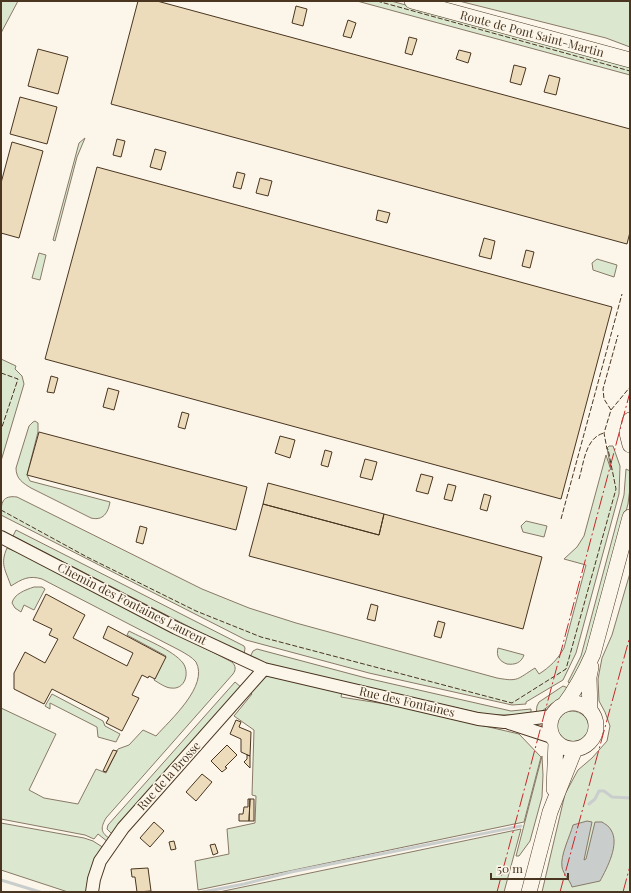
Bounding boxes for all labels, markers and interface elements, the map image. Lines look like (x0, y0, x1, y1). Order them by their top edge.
street label: Route de Pont Saint-Martin (459, 6, 606, 60)
street label: Chemin des Fontaines Laurent (55, 558, 210, 648)
street label: Rue des Fontaines (358, 682, 457, 720)
street label: Rue de la Brosse (133, 737, 204, 813)
scale bar (491, 855, 568, 881)
text: 50 m (497, 860, 523, 876)

